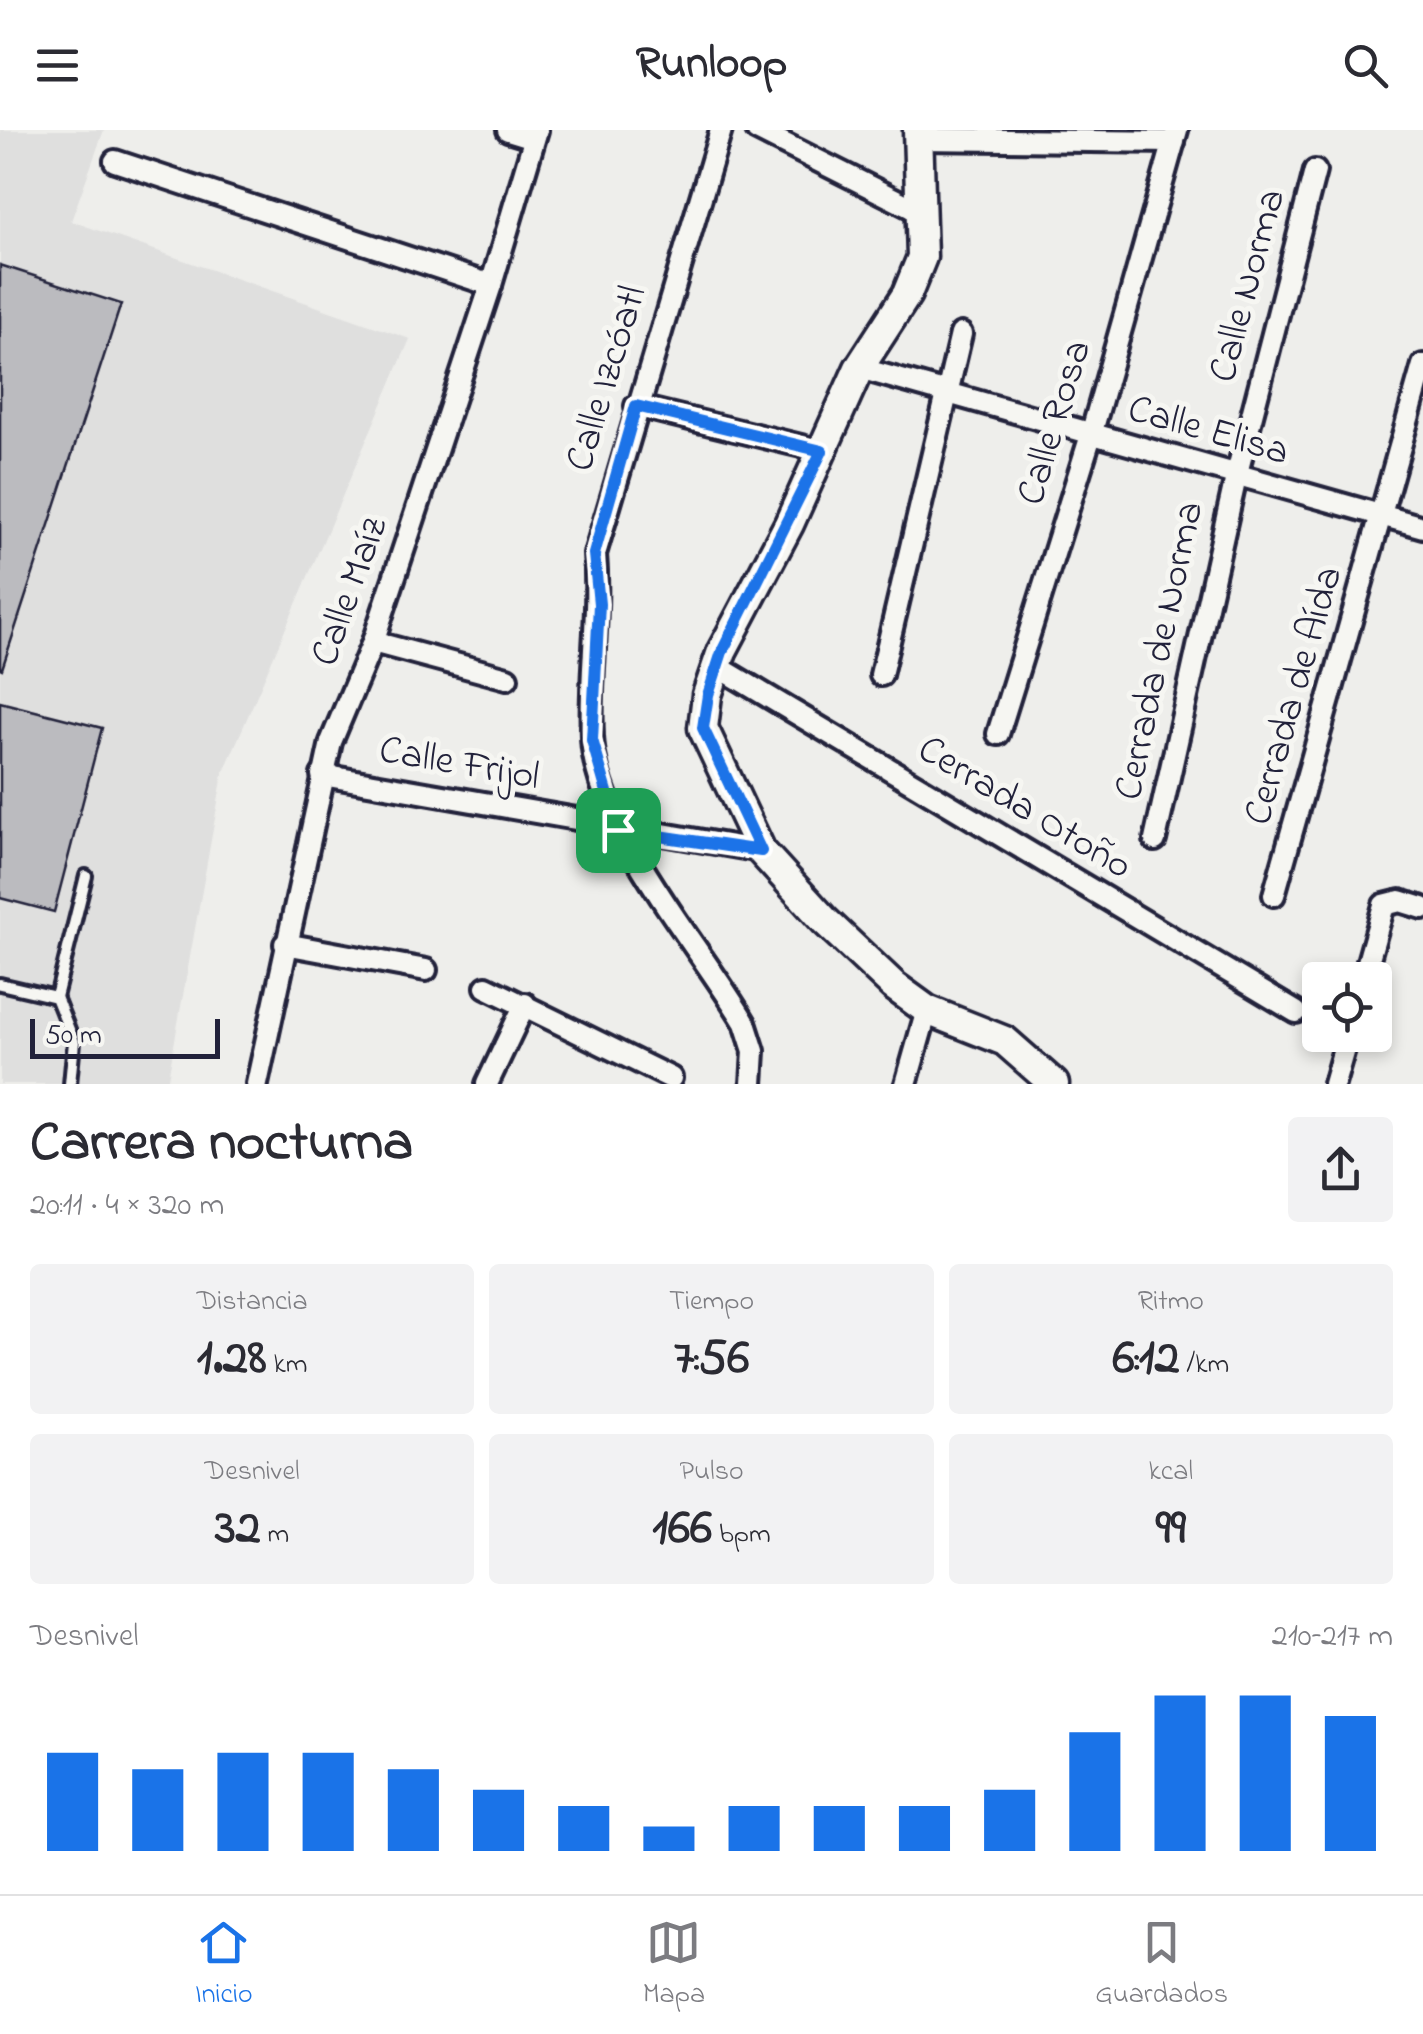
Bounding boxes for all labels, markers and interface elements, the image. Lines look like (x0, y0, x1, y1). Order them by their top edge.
text: Runloop (636, 32, 787, 98)
icon: menu (30, 38, 85, 93)
icon: search (1338, 38, 1393, 93)
street label: Calle Norma (1195, 183, 1303, 389)
street label: Calle Izcóatl (552, 279, 664, 479)
street label: Calle Rosa (1003, 333, 1109, 513)
street label: Calle Elisa (1121, 381, 1295, 483)
street label: Cerrada de Norma (1101, 496, 1221, 806)
street label: Calle Maíz (297, 509, 405, 675)
street label: Cerrada de Aída (1230, 560, 1360, 832)
street label: Calle Frijol (374, 722, 544, 808)
street label: Cerrada Otoño (905, 722, 1143, 896)
pin (576, 788, 661, 873)
icon: arrive (591, 803, 646, 858)
map controls (1302, 962, 1392, 1052)
button: locate (1302, 962, 1392, 1052)
scale bar (30, 1014, 220, 1058)
text: 50 m (45, 1016, 102, 1057)
text: Carrera nocturna (30, 1105, 413, 1185)
button: share (1288, 1117, 1393, 1222)
text: 20:11 · 4 × 320 m (30, 1183, 224, 1230)
text: Distancia (197, 1282, 308, 1323)
text: Tiempo (669, 1282, 754, 1323)
text: Ritmo (1138, 1282, 1204, 1323)
text: 1.28 (197, 1323, 267, 1396)
text: 7:56 (674, 1323, 749, 1396)
text: 6:12 (1112, 1323, 1179, 1396)
text: km (267, 1345, 308, 1386)
text: /km (1179, 1345, 1229, 1386)
text: Desnivel (205, 1452, 300, 1493)
text: Pulso (680, 1452, 743, 1493)
text: kcal (1149, 1452, 1193, 1493)
text: 32 (215, 1493, 261, 1566)
text: 166 (652, 1493, 712, 1566)
text: 99 (1156, 1493, 1186, 1566)
text: m (261, 1515, 289, 1556)
text: bpm (712, 1515, 771, 1556)
text: Desnivel (30, 1614, 139, 1661)
text: 210–217 m (1272, 1614, 1393, 1661)
tab: Inicio (195, 1915, 253, 2016)
tab: Mapa (643, 1915, 705, 2016)
tab: Guardados (1095, 1915, 1228, 2016)

